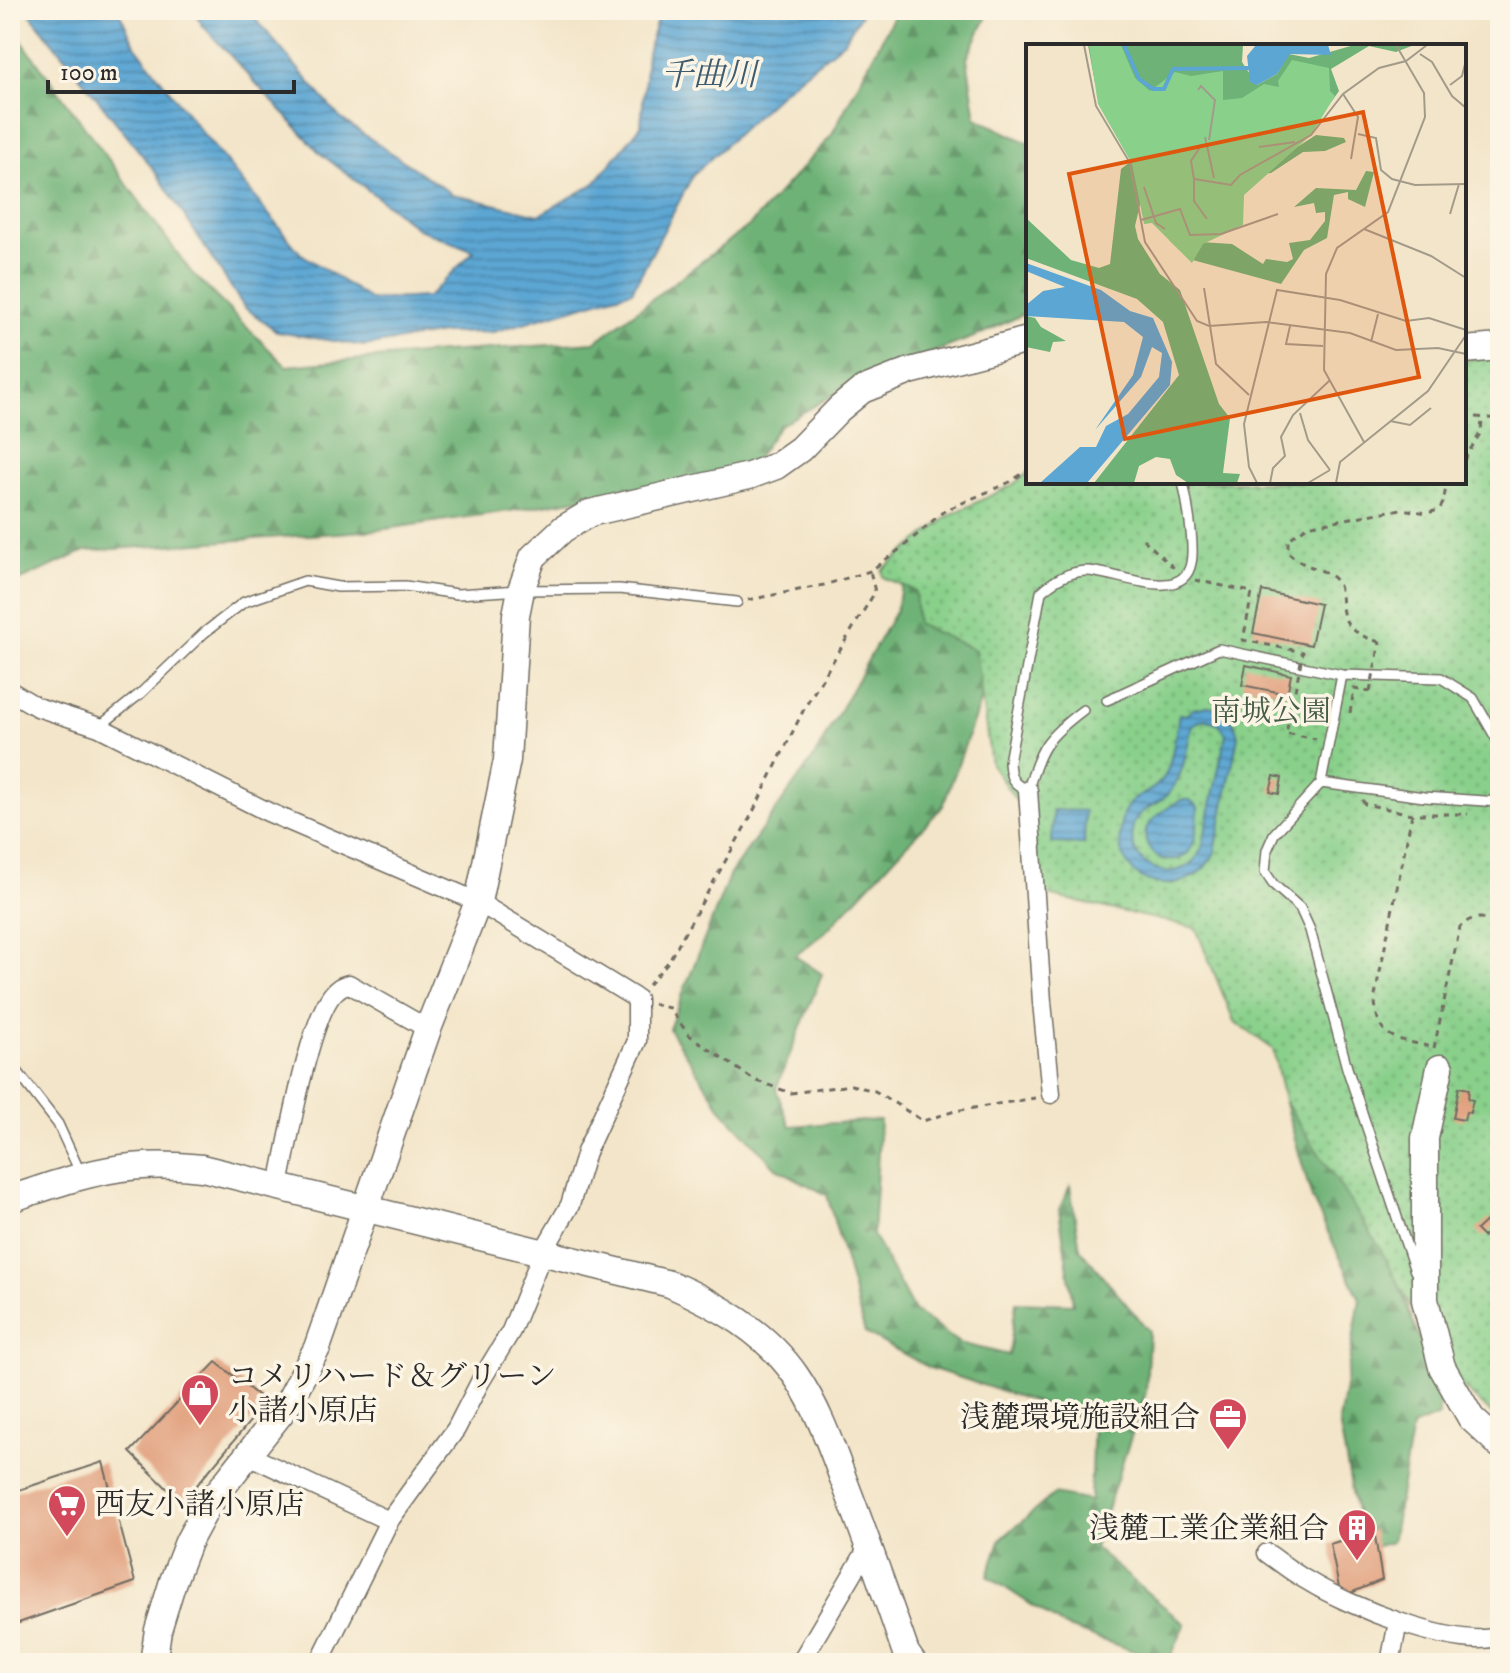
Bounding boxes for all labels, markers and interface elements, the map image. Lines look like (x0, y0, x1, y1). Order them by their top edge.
scale bar (48, 44, 294, 94)
inset map (1026, 44, 1466, 484)
water label: 千曲川 (661, 56, 760, 96)
text: 100 m (60, 58, 118, 88)
park label: 南城公園 (1211, 694, 1331, 731)
place label: コメリハード＆グリーン 小諸小原店 (228, 1359, 557, 1430)
shop icon: コメリハード＆グリーン 小諸小原店 (179, 1372, 221, 1427)
office icon: 浅麓環境施設組合 (1207, 1396, 1249, 1451)
place label: 浅麓環境施設組合 (960, 1400, 1200, 1437)
supermarket icon: 西友小諸小原店 (46, 1483, 88, 1538)
place label: 西友小諸小原店 (95, 1487, 305, 1524)
building icon: 浅麓工業企業組合 (1336, 1507, 1378, 1562)
place label: 浅麓工業企業組合 (1089, 1511, 1329, 1548)

